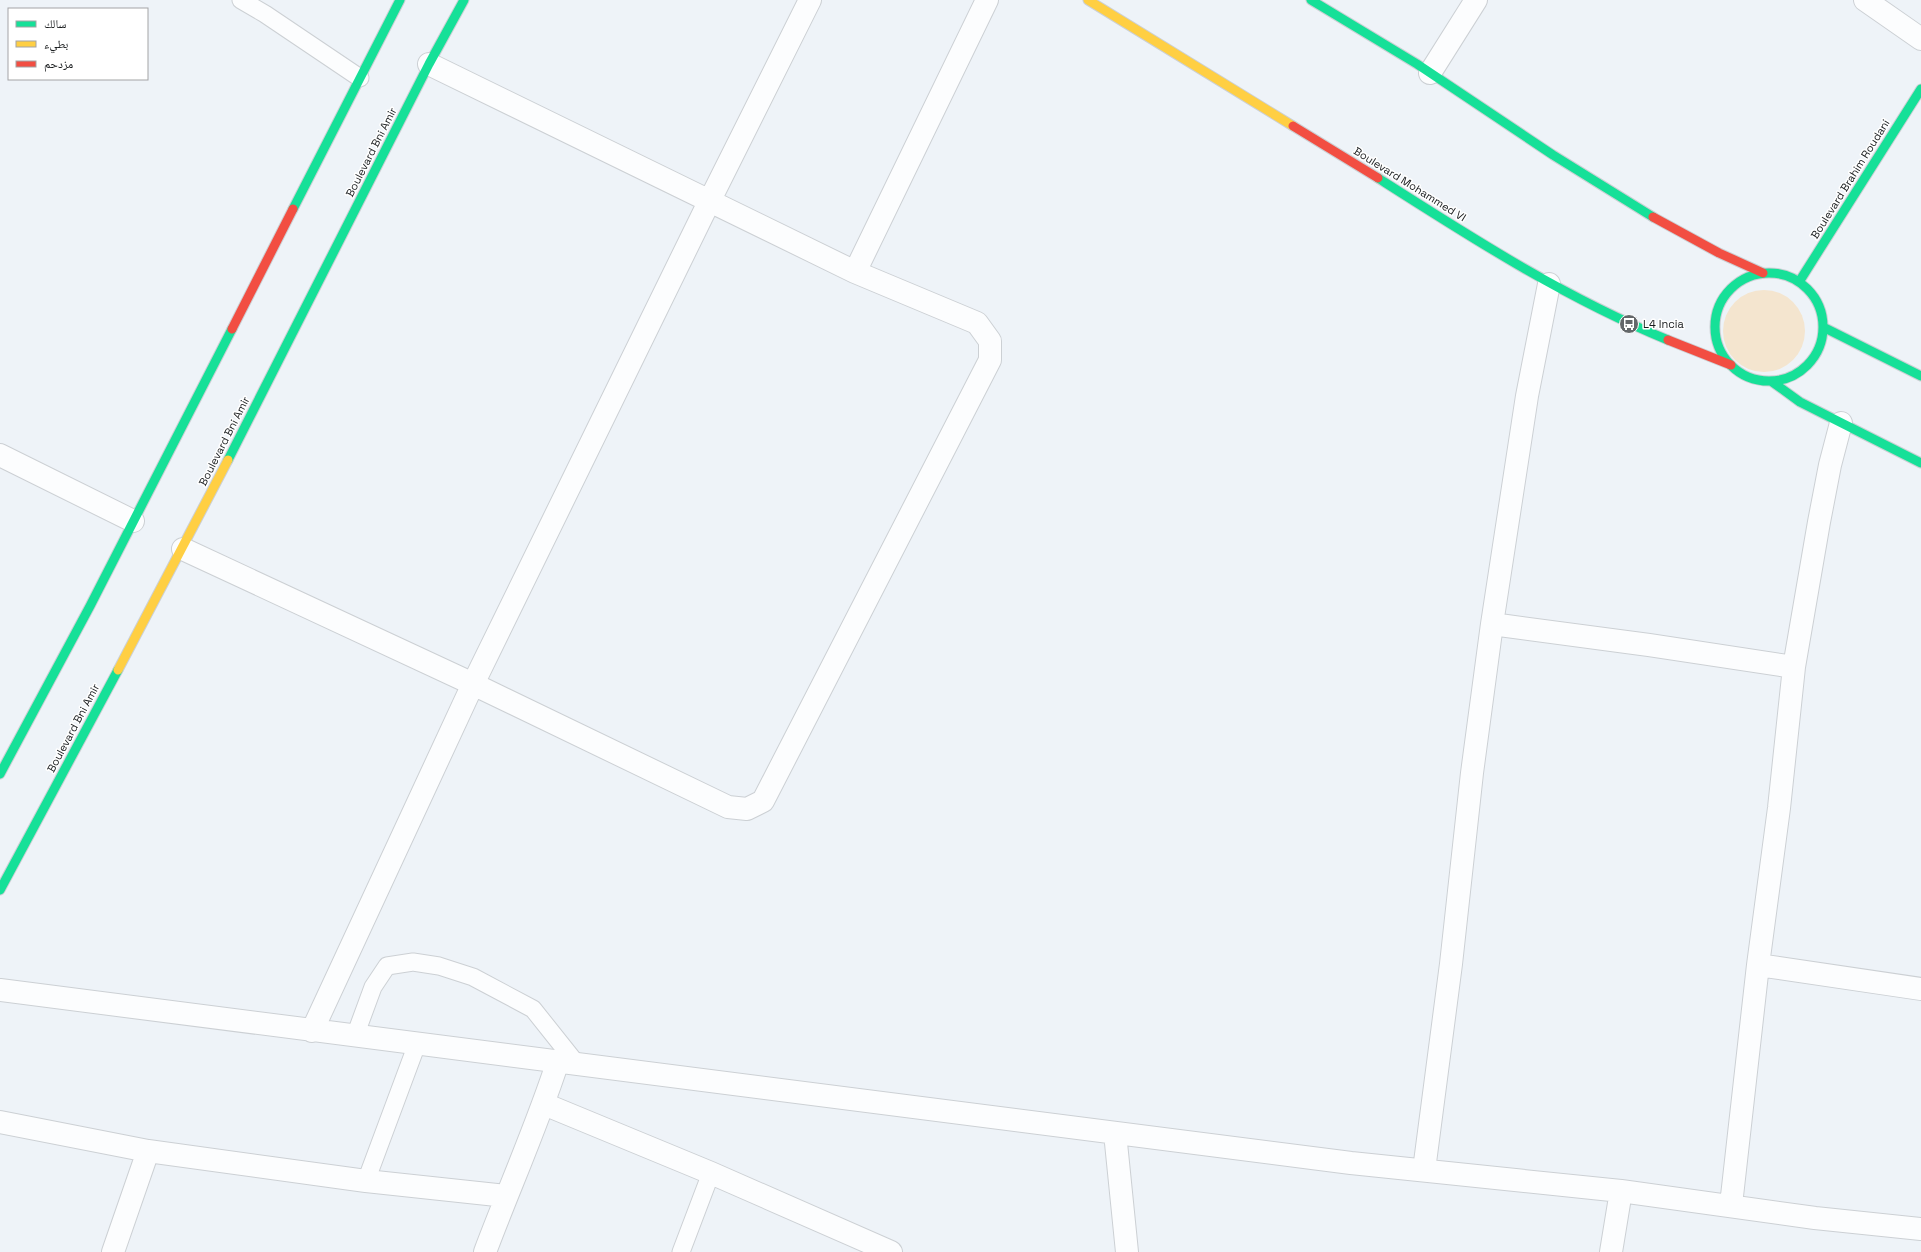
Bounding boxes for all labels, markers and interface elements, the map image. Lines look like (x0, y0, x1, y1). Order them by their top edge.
legend (8, 8, 148, 80)
text: سالك (44, 16, 66, 32)
text: بطيء (44, 36, 68, 54)
text: مزدحم (44, 56, 73, 72)
street label: Boulevard Bni Amir (342, 105, 400, 199)
street label: Boulevard Brahim Roudani (1807, 116, 1893, 241)
street label: Boulevard Mohammed VI (1351, 144, 1469, 224)
bus stop icon: L4 Incia (1618, 313, 1640, 335)
place label: L4 Incia (1643, 317, 1684, 331)
street label: Boulevard Bni Amir (195, 394, 253, 488)
street label: Boulevard Bni Amir (44, 681, 102, 775)

